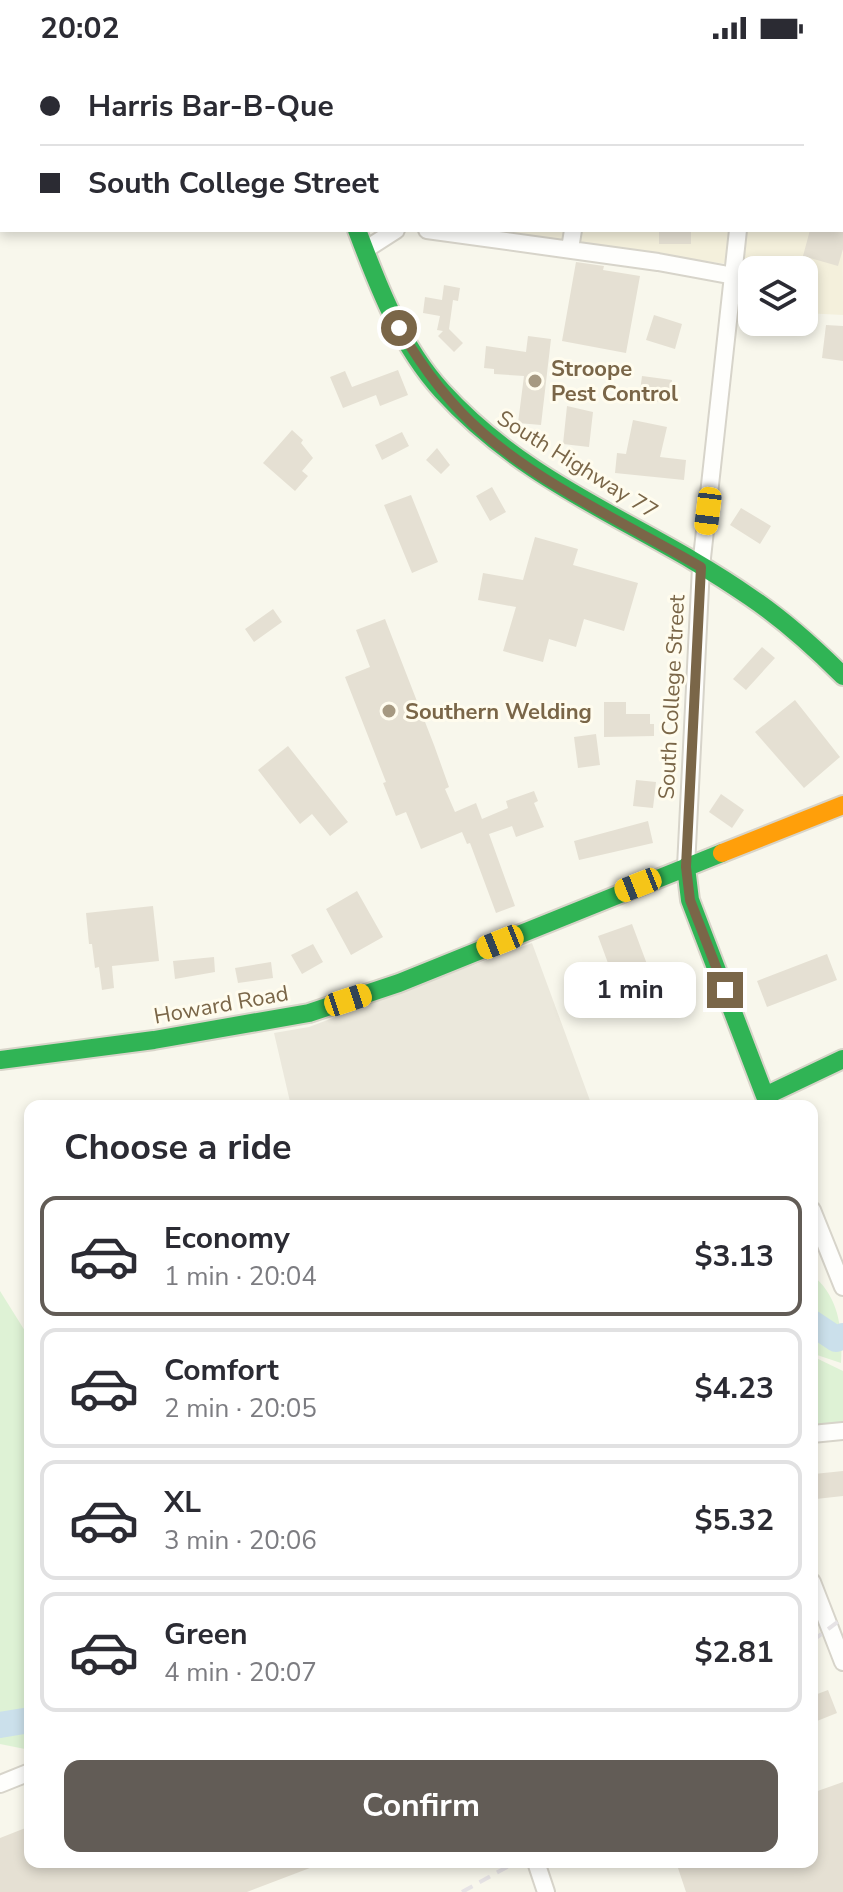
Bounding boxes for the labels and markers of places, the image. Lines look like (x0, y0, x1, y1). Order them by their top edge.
place label: Stroope Pest Control (551, 354, 678, 409)
marker: Stroope Pest Control (526, 372, 544, 390)
place label: Southern Welding (405, 697, 592, 727)
marker: Southern Welding (380, 702, 398, 720)

